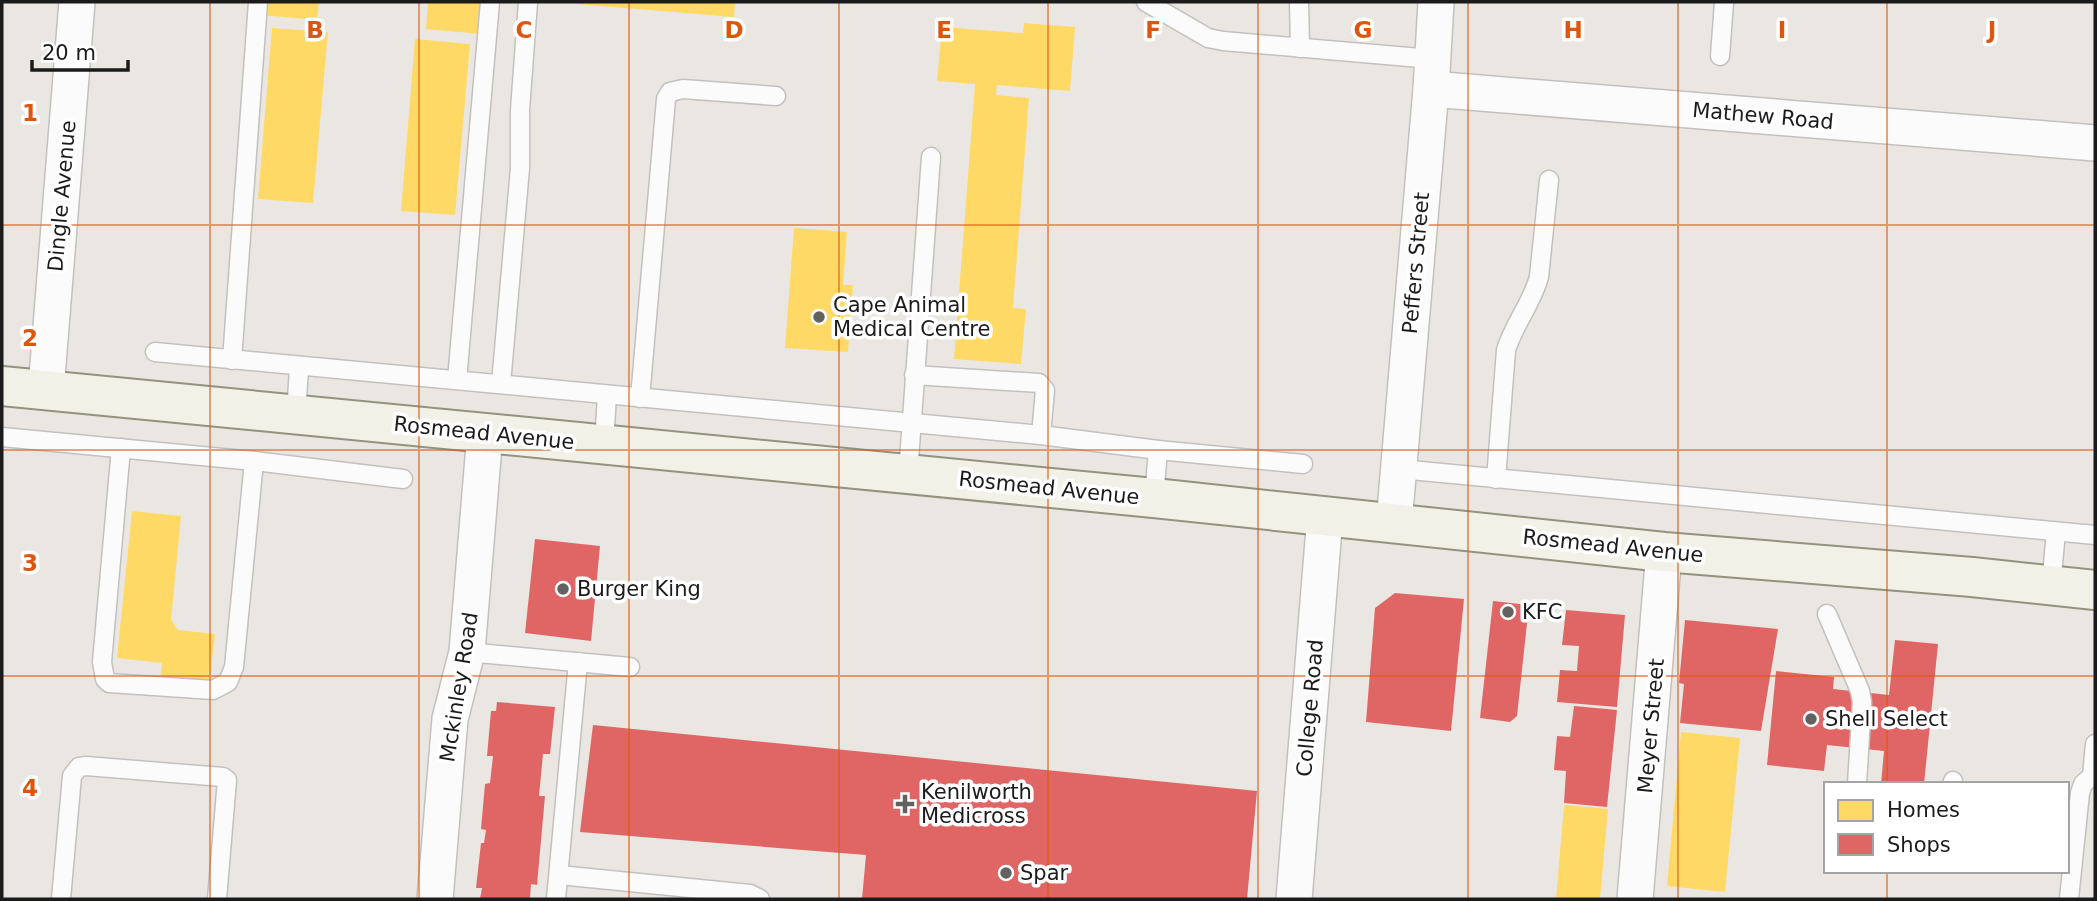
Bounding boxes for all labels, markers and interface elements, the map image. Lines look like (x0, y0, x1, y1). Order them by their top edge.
text: B (306, 17, 324, 43)
text: C (516, 17, 532, 43)
text: D (724, 17, 744, 43)
text: E (936, 17, 952, 43)
text: F (1145, 17, 1161, 43)
text: G (1354, 17, 1372, 43)
text: H (1563, 17, 1583, 43)
text: I (1778, 17, 1786, 43)
text: J (1986, 17, 1996, 43)
scale bar (32, 28, 128, 72)
text: 20 m (42, 41, 96, 65)
street label: Mathew Road (1691, 98, 1835, 134)
text: 1 (22, 100, 38, 126)
street label: Dingle Avenue (43, 119, 81, 273)
street label: Peffers Street (1398, 191, 1434, 335)
place label: Cape Animal Medical Centre (833, 293, 990, 341)
marker: Cape Animal Medical Centre (811, 309, 827, 325)
text: 2 (22, 325, 38, 351)
street label: Rosmead Avenue (392, 412, 576, 454)
street label: Rosmead Avenue (957, 467, 1141, 509)
street label: Rosmead Avenue (1521, 525, 1705, 567)
text: 3 (22, 550, 38, 576)
place label: Burger King (577, 577, 701, 601)
marker: Burger King (555, 581, 571, 597)
place label: KFC (1522, 600, 1563, 624)
marker: KFC (1500, 604, 1516, 620)
street label: Mckinley Road (435, 610, 483, 764)
street label: College Road (1292, 638, 1328, 778)
street label: Meyer Street (1633, 657, 1669, 795)
place label: Shell Select (1825, 707, 1948, 731)
marker: Shell Select (1803, 711, 1819, 727)
text: 4 (22, 775, 38, 801)
place label: Kenilworth Medicross (921, 780, 1032, 828)
legend (1824, 782, 2069, 873)
marker: Kenilworth Medicross (895, 794, 915, 814)
text: Homes (1887, 798, 1960, 822)
text: Shops (1887, 833, 1951, 857)
place label: Spar (1020, 861, 1069, 885)
marker: Spar (998, 865, 1014, 881)

